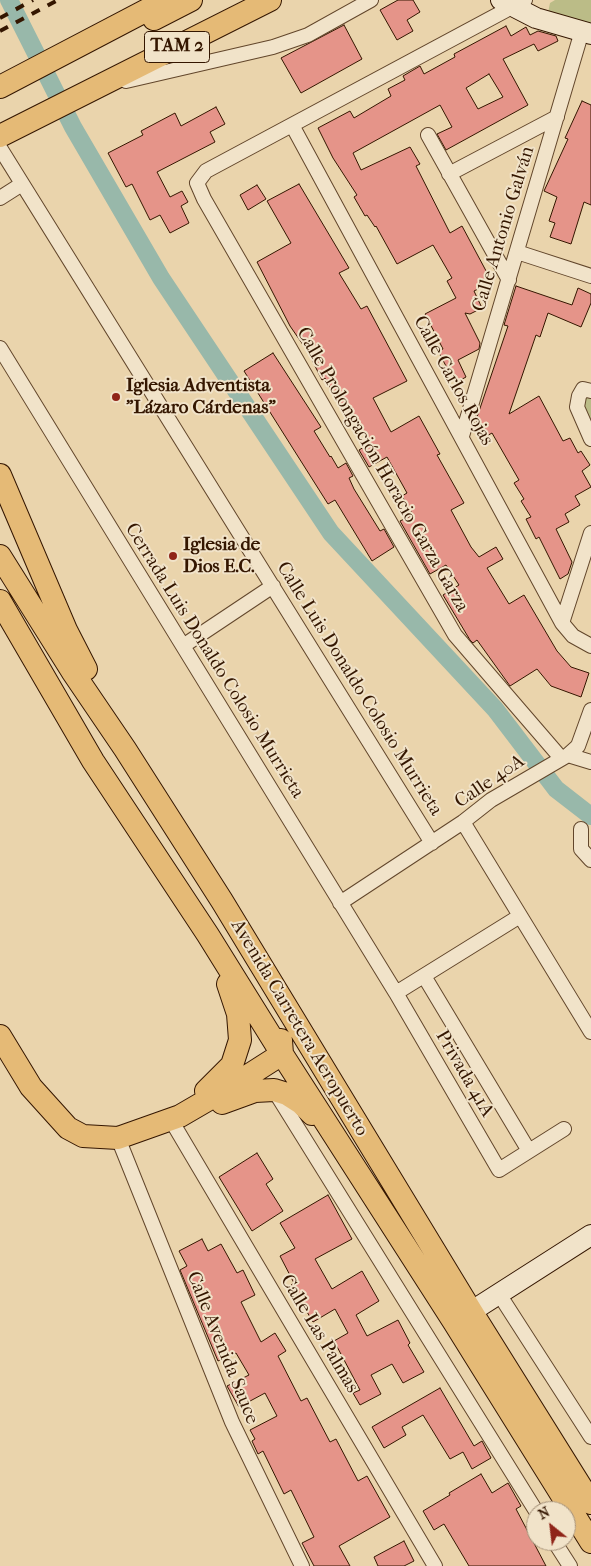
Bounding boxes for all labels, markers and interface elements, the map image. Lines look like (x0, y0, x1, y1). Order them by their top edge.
road number: TAM 2 (144, 32, 210, 62)
street label: Calle Antonio Galván (468, 144, 540, 314)
street label: Calle Carlos Rojas (408, 312, 498, 450)
street label: Calle Prolongación Horacio Garza Garza (291, 324, 473, 616)
place label: Iglesia Adventista "Lázaro Cárdenas" (126, 375, 276, 419)
marker: Iglesia Adventista "Lázaro Cárdenas" (110, 391, 122, 403)
street label: Cerrada Luis Donaldo Colosio Murrieta (120, 519, 308, 803)
place label: Iglesia de Dios E.C. (183, 534, 260, 578)
marker: Iglesia de Dios E.C. (167, 550, 179, 562)
street label: Calle Luis Donaldo Colosio Murrieta (271, 558, 447, 820)
street label: Calle 40A (451, 750, 529, 814)
street label: Avenida Carretera Aeropuerto (225, 916, 373, 1140)
street label: Privada 41A (430, 1027, 498, 1121)
street label: Calle Avenida Sauce (181, 1268, 263, 1428)
street label: Calle Las Palmas (275, 1271, 363, 1397)
north arrow (526, 1501, 576, 1551)
text: N (535, 1503, 553, 1523)

